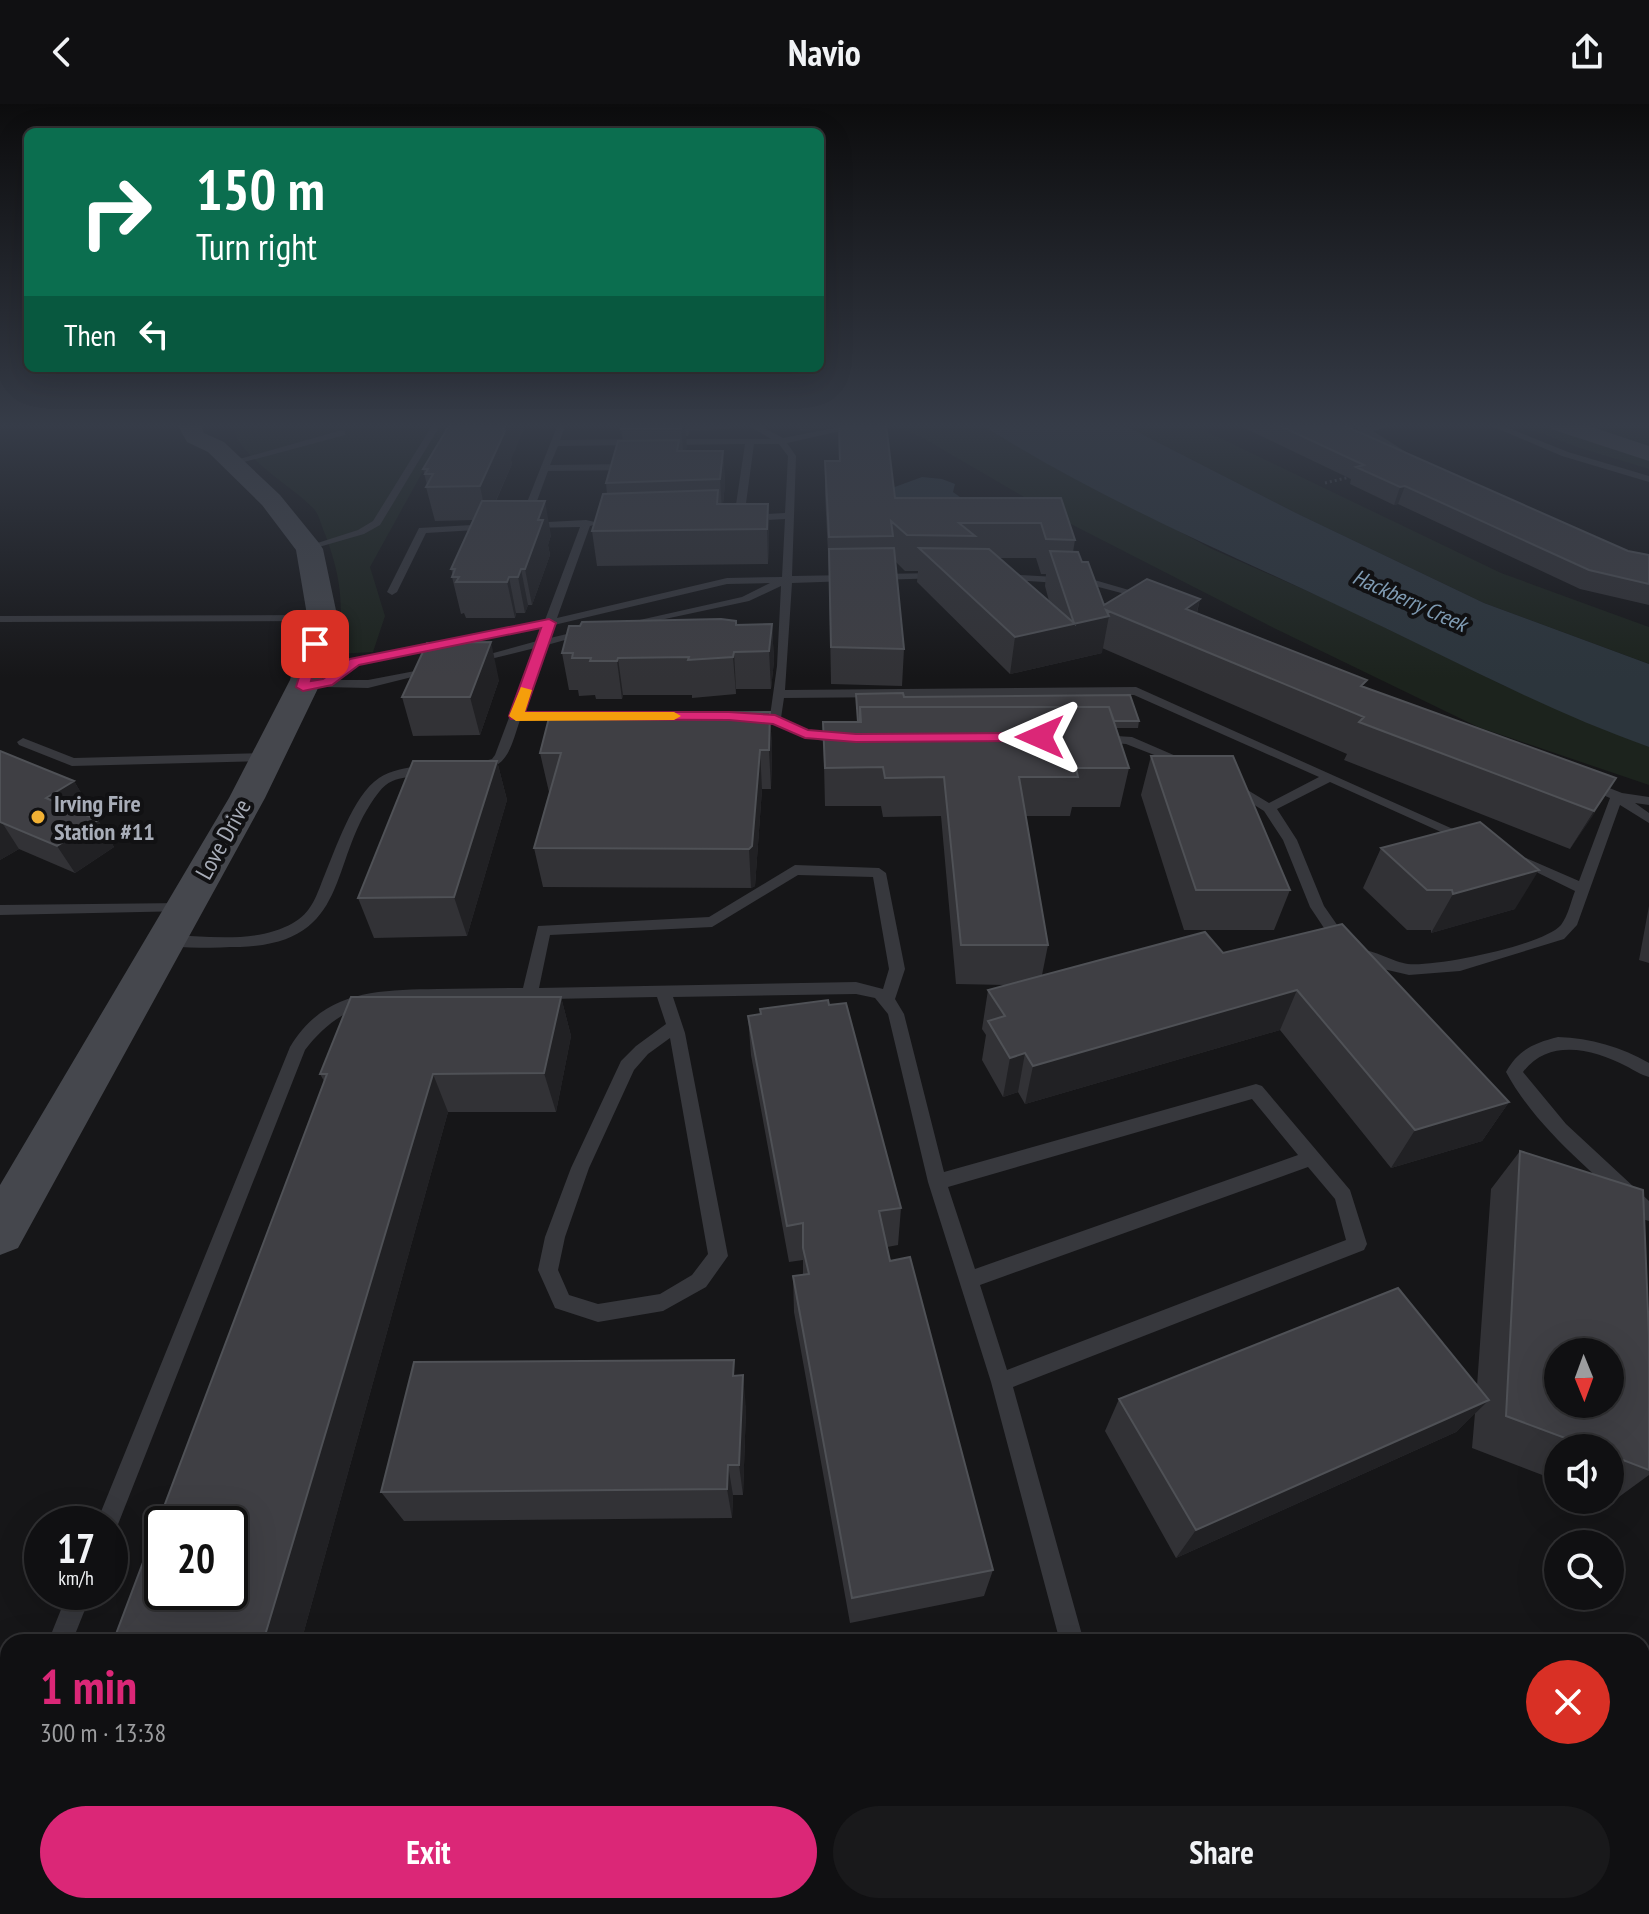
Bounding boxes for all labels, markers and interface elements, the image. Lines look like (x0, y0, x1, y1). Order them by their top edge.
text: Navio (788, 29, 861, 76)
icon: back (40, 30, 84, 74)
icon: share (1565, 30, 1609, 74)
text: 150 m (196, 153, 325, 225)
icon: right (64, 160, 168, 264)
text: Turn right (196, 223, 317, 270)
icon: left (132, 312, 176, 356)
text: Then (64, 315, 116, 354)
water label: Hackberry Creek (1348, 562, 1474, 639)
pin (281, 610, 349, 678)
icon: arrive (293, 622, 337, 666)
position arrow (998, 695, 1082, 779)
place label: Irving Fire Station #11 (54, 788, 155, 847)
street label: Love Drive (188, 793, 258, 885)
marker: Irving Fire Station #11 (29, 808, 47, 826)
north arrow (1544, 1338, 1624, 1418)
map controls (1544, 1338, 1624, 1610)
button: sound (1544, 1434, 1624, 1514)
speed limit sign: 20 (144, 1506, 248, 1610)
text: 17 (57, 1522, 95, 1574)
button: search (1544, 1530, 1624, 1610)
text: km/h (58, 1565, 94, 1591)
text: 1 min (40, 1655, 137, 1717)
button: close (1526, 1660, 1610, 1744)
text: 300 m · 13:38 (40, 1716, 166, 1749)
button: Exit (40, 1806, 817, 1898)
button: Share (833, 1806, 1610, 1898)

